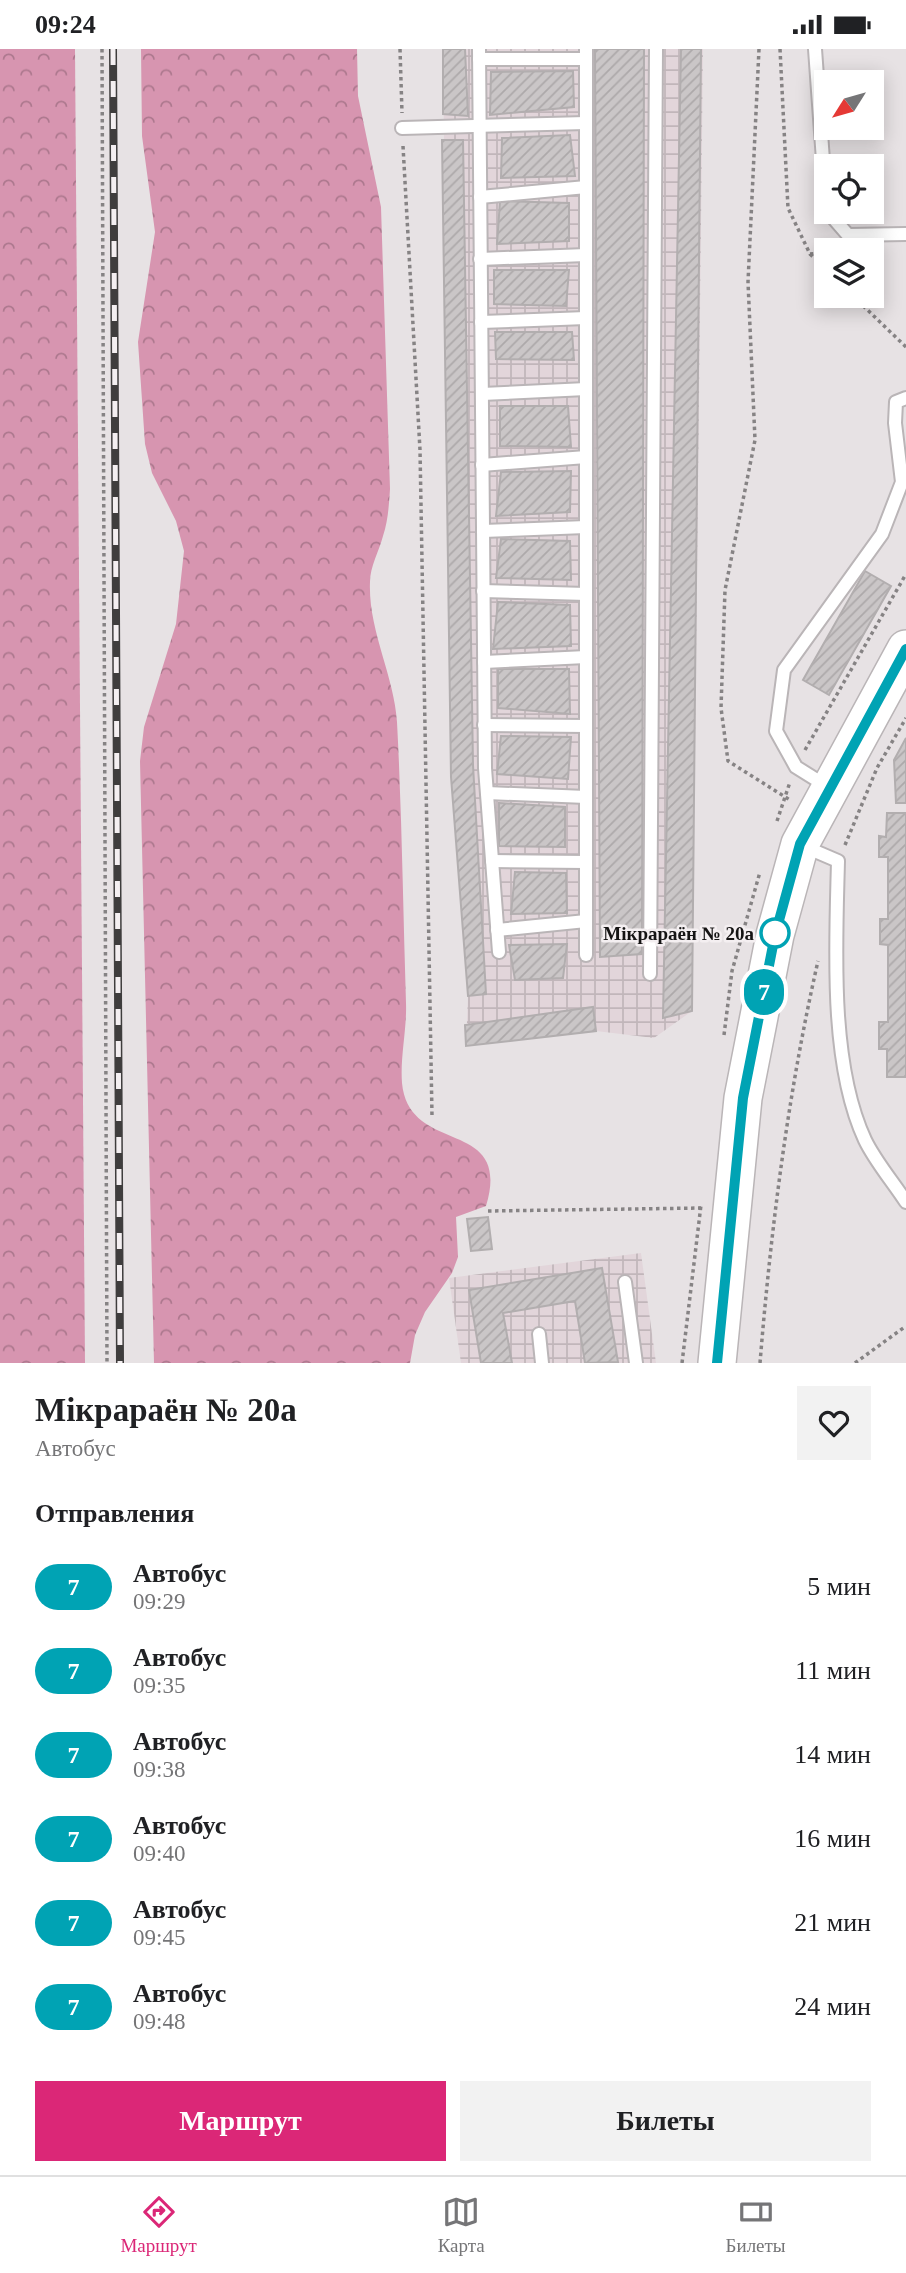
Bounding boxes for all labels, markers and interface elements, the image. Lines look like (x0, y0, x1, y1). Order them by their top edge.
text: 09:24 (35, 10, 96, 39)
north arrow (814, 70, 884, 140)
map controls (814, 70, 884, 308)
button: locate (814, 154, 884, 224)
button: layers (814, 238, 884, 308)
marker: Мікрараён № 20а (760, 918, 790, 948)
place label: Мікрараён № 20а (603, 923, 754, 944)
line badge: 7 (741, 969, 787, 1015)
text: 7 (758, 979, 770, 1005)
button: heart (797, 1386, 871, 1460)
text: Мікрараён № 20а (35, 1392, 297, 1428)
text: Автобус (35, 1436, 116, 1461)
text: Отправления (35, 1499, 194, 1528)
text: Автобус (133, 1559, 226, 1588)
text: 5 мин (807, 1572, 871, 1601)
text: 7 (68, 1574, 80, 1600)
text: 09:29 (133, 1589, 185, 1614)
text: Автобус (133, 1643, 226, 1672)
text: 11 мин (795, 1656, 871, 1685)
text: 7 (68, 1658, 80, 1684)
text: 09:35 (133, 1673, 185, 1698)
text: Автобус (133, 1727, 226, 1756)
text: 14 мин (794, 1740, 871, 1769)
text: 7 (68, 1742, 80, 1768)
text: 09:38 (133, 1757, 185, 1782)
text: Автобус (133, 1811, 226, 1840)
text: 16 мин (794, 1824, 871, 1853)
text: 7 (68, 1826, 80, 1852)
text: 09:40 (133, 1841, 185, 1866)
text: Автобус (133, 1895, 226, 1924)
text: 21 мин (794, 1908, 871, 1937)
text: 7 (68, 1910, 80, 1936)
text: 09:45 (133, 1925, 185, 1950)
text: Автобус (133, 1979, 226, 2008)
text: 24 мин (794, 1992, 871, 2021)
text: 7 (68, 1994, 80, 2020)
text: 09:48 (133, 2009, 185, 2034)
button: Маршрут (35, 2081, 446, 2161)
button: Билеты (460, 2081, 871, 2161)
tab: Маршрут (120, 2193, 197, 2257)
tab: Карта (438, 2193, 485, 2257)
tab: Билеты (726, 2193, 786, 2257)

